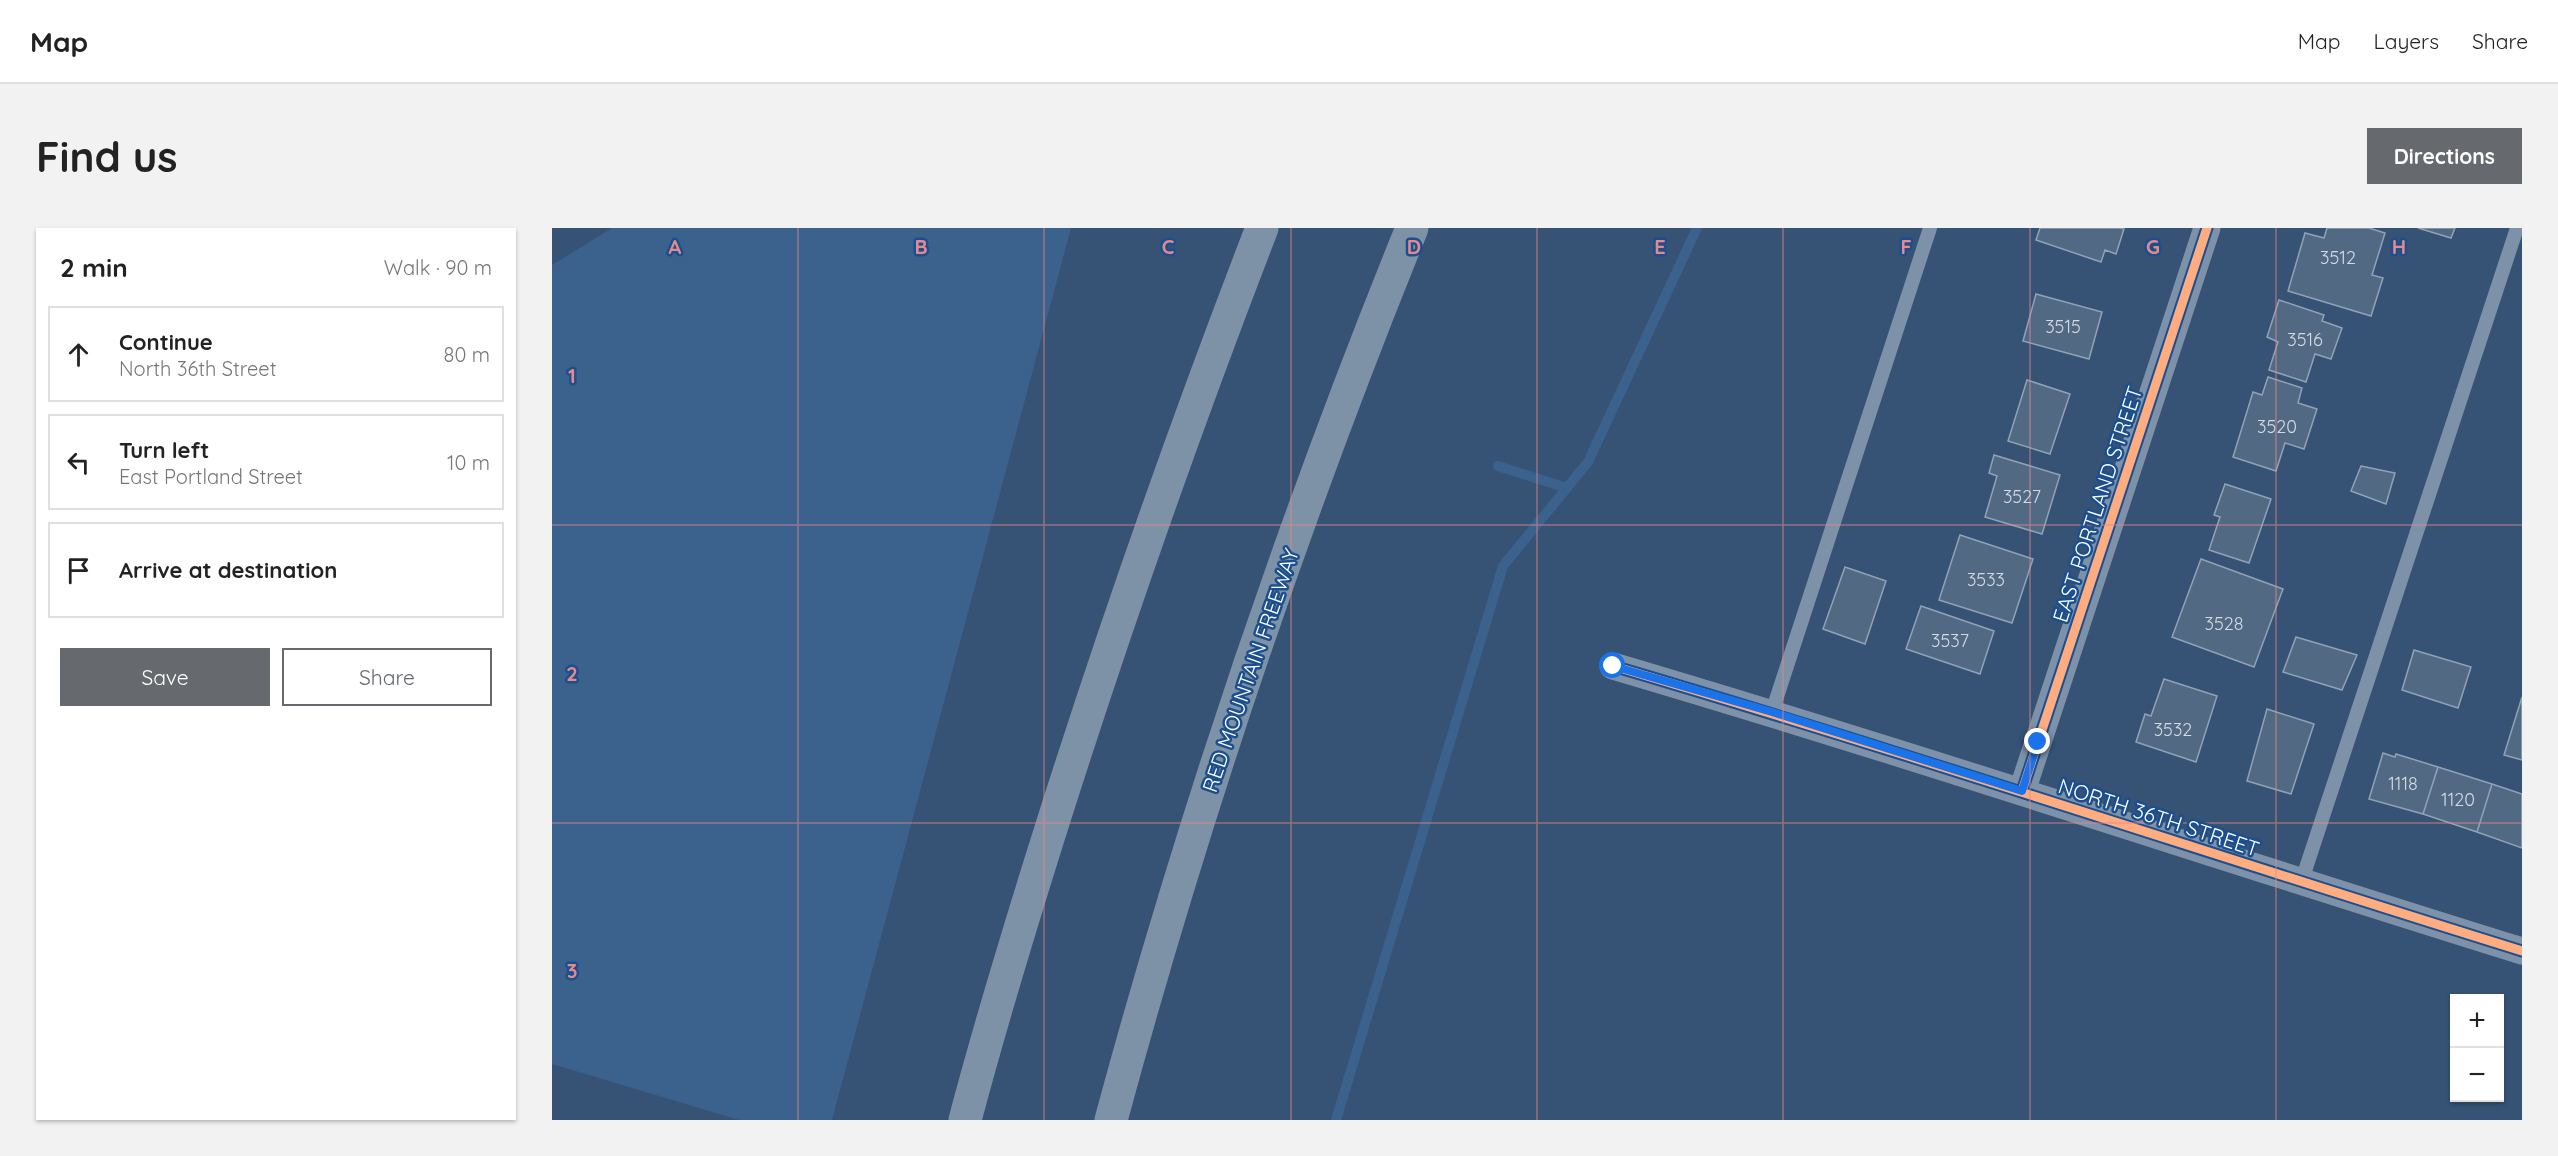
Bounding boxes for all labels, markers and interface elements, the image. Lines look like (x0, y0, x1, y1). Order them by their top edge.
text: Map (30, 24, 88, 59)
text: Map (2298, 28, 2341, 54)
text: Layers (2374, 28, 2439, 54)
text: Share (2472, 28, 2528, 54)
button: Directions (2367, 128, 2522, 184)
text: Find us (36, 130, 178, 183)
text: A (669, 234, 682, 259)
text: B (914, 234, 928, 259)
text: C (1162, 234, 1175, 259)
text: D (1407, 234, 1421, 259)
text: E (1654, 234, 1666, 259)
text: F (1900, 234, 1912, 259)
text: G (2146, 234, 2160, 259)
text: H (2392, 234, 2406, 259)
house number: 3512 (2320, 246, 2356, 269)
text: 2 min (60, 251, 128, 284)
text: Walk · 90 m (384, 255, 492, 280)
house number: 3515 (2045, 315, 2081, 338)
text: Continue (119, 328, 213, 356)
house number: 3516 (2287, 328, 2323, 351)
icon: ahead (62, 338, 95, 371)
text: 80 m (444, 342, 490, 367)
text: North 36th Street (119, 356, 276, 381)
text: 1 (568, 363, 576, 388)
street label: EAST PORTLAND STREET (2047, 383, 2147, 625)
house number: 3520 (2257, 415, 2297, 438)
text: Turn left (119, 436, 209, 464)
icon: left (62, 446, 95, 479)
text: 10 m (447, 450, 490, 475)
text: East Portland Street (119, 464, 303, 489)
house number: 3527 (2003, 485, 2041, 508)
street label: RED MOUNTAIN FREEWAY (1196, 544, 1304, 795)
icon: arrive (62, 554, 95, 587)
text: Arrive at destination (119, 556, 337, 584)
house number: 3533 (1967, 568, 2005, 591)
house number: 3528 (2205, 612, 2243, 635)
house number: 3537 (1931, 629, 1969, 652)
button: Save (60, 648, 270, 706)
button: Share (282, 648, 492, 706)
route start (1599, 652, 1625, 678)
text: 2 (566, 661, 578, 686)
house number: 3532 (2154, 718, 2192, 741)
route end (2024, 728, 2050, 754)
street label: NORTH 36TH STREET (2055, 772, 2263, 862)
house number: 1118 (2388, 772, 2418, 795)
house number: 1120 (2441, 788, 2475, 811)
text: 3 (567, 958, 577, 983)
map controls (2450, 994, 2504, 1102)
button: + (2450, 994, 2504, 1048)
button: − (2450, 1048, 2504, 1102)

